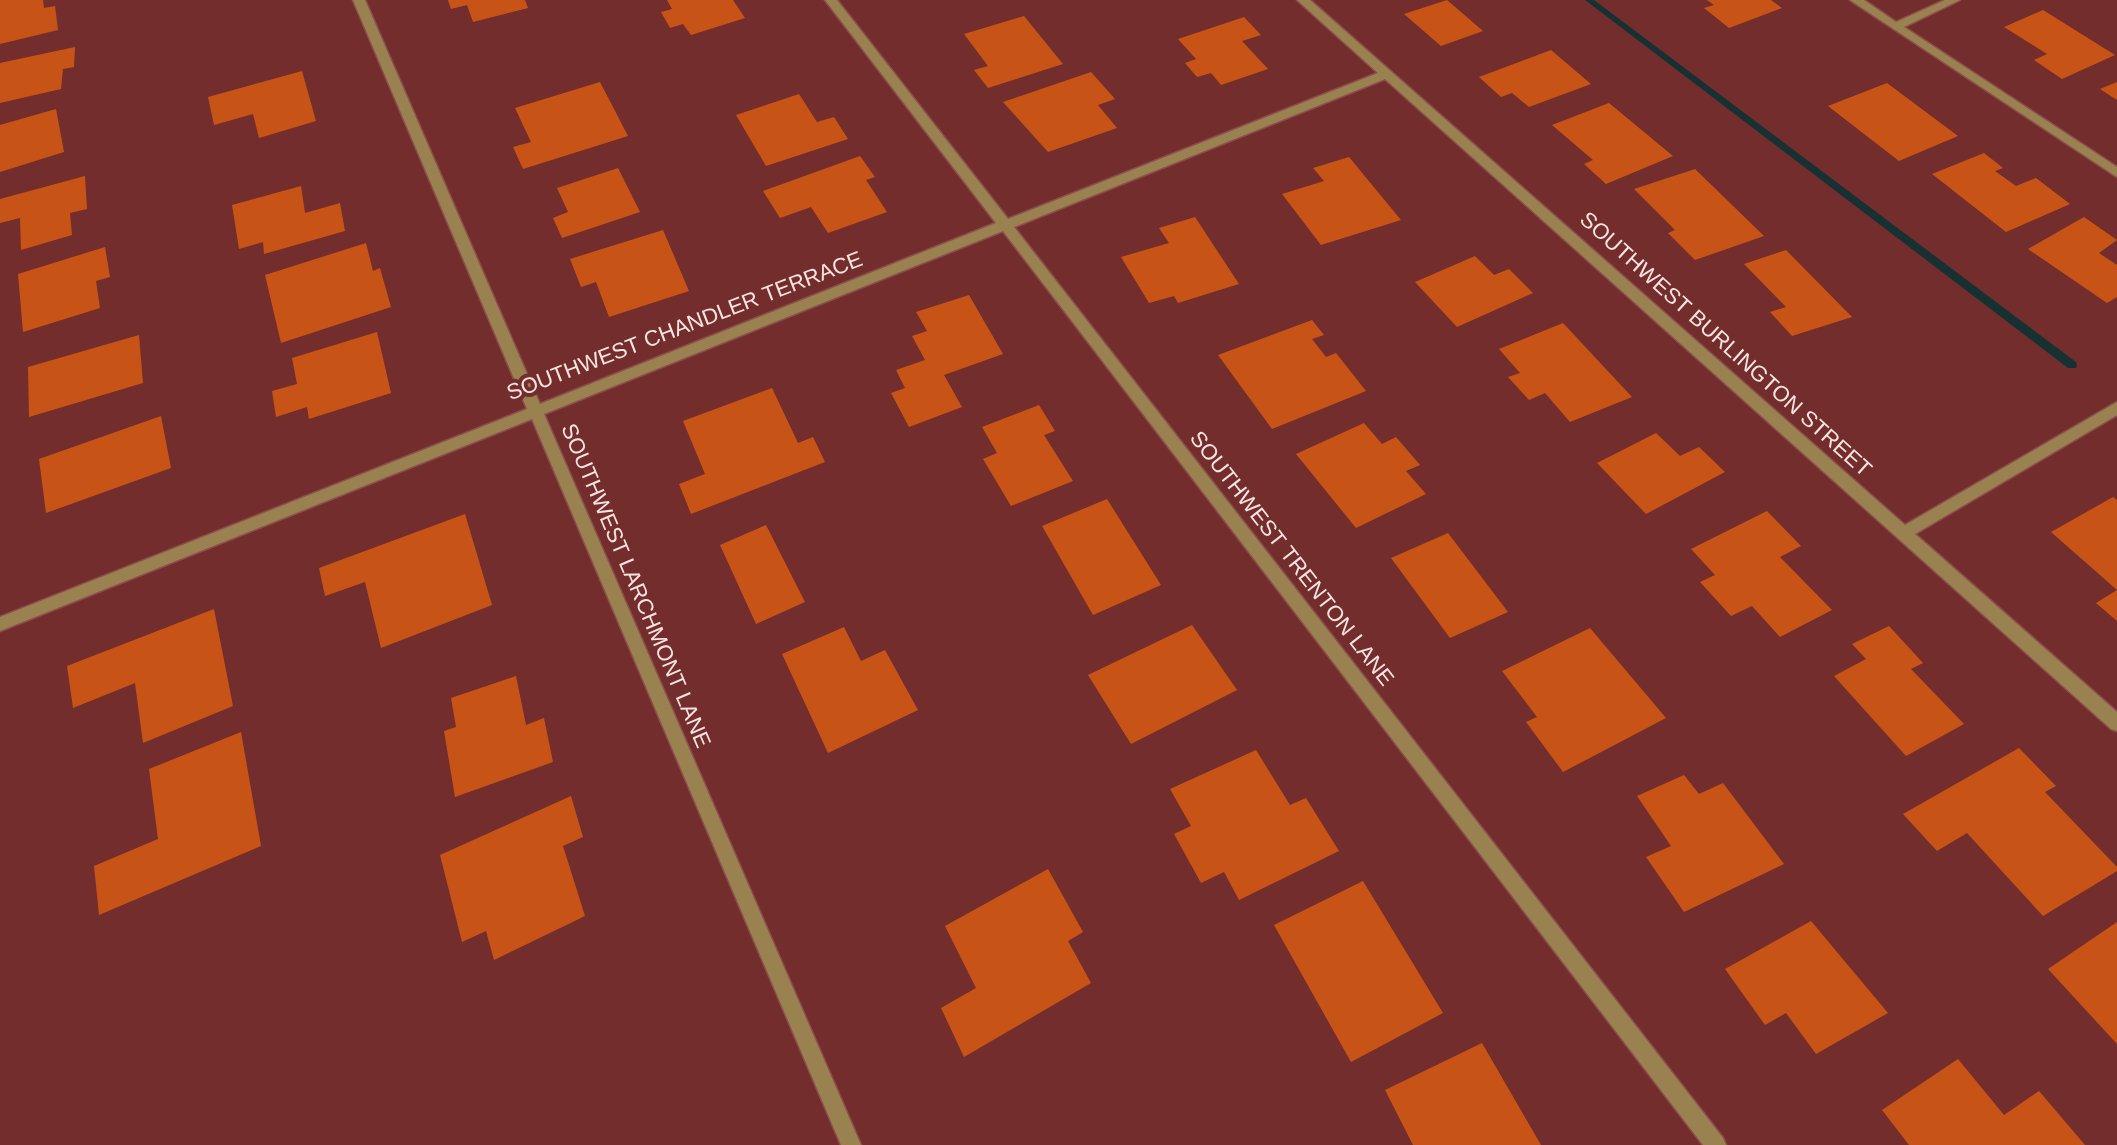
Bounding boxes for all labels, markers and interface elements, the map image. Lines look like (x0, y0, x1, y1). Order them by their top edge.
street label: SOUTHWEST BURLINGTON STREET (1574, 207, 1876, 483)
street label: SOUTHWEST CHANDLER TERRACE (503, 247, 867, 407)
street label: SOUTHWEST LARCHMONT LANE (555, 420, 715, 752)
street label: SOUTHWEST TRENTON LANE (1183, 426, 1399, 692)

